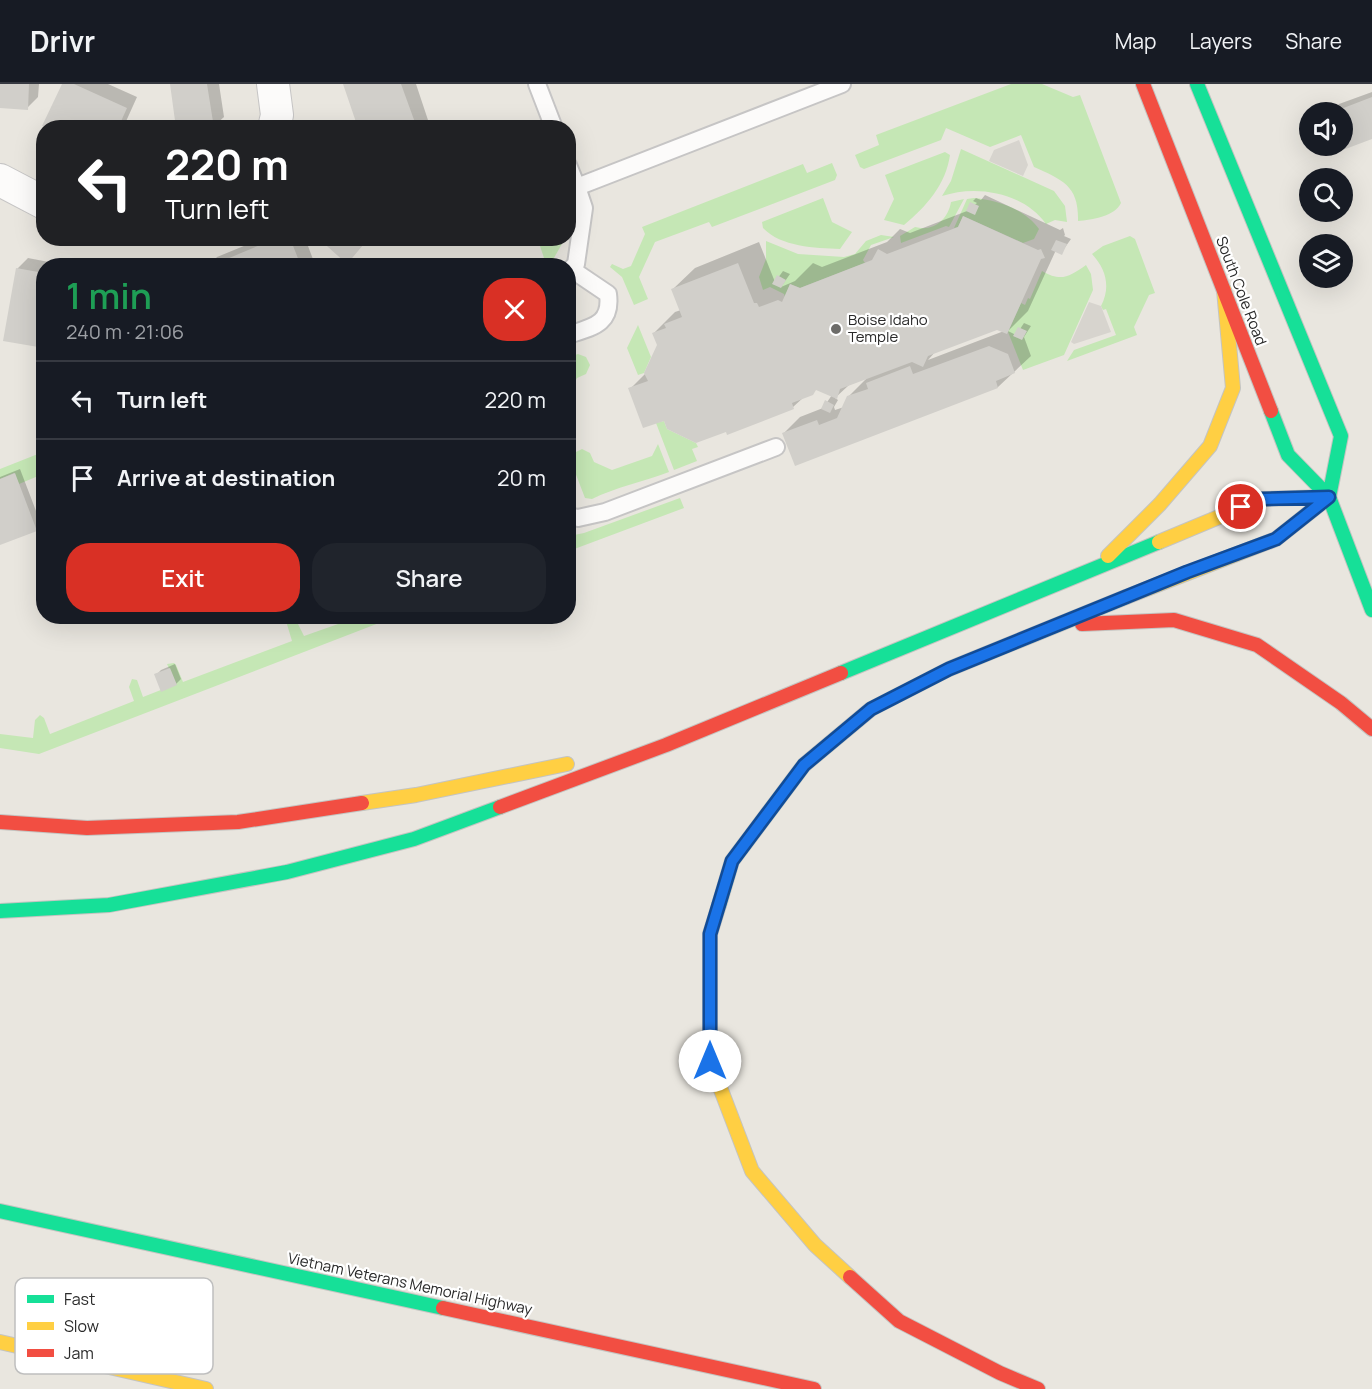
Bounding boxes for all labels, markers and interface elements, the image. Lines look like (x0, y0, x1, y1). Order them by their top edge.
text: Drivr (30, 22, 95, 60)
text: Map (1115, 27, 1156, 55)
text: Layers (1189, 27, 1252, 55)
text: Share (1285, 27, 1342, 55)
map controls (1299, 102, 1353, 288)
button: sound (1299, 102, 1353, 156)
text: 220 m (165, 135, 289, 193)
icon: left (66, 144, 144, 222)
button: search (1299, 168, 1353, 222)
text: Turn left (165, 190, 269, 227)
street label: South Cole Road (1211, 233, 1272, 348)
button: layers (1299, 234, 1353, 288)
text: 1 min (66, 271, 152, 320)
button: close (483, 278, 546, 341)
place label: Boise Idaho Temple (848, 309, 928, 347)
text: 240 m · 21:06 (66, 318, 184, 345)
marker: Boise Idaho Temple (829, 322, 843, 336)
icon: left (66, 384, 99, 417)
text: Turn left (117, 385, 207, 415)
text: 220 m (484, 385, 546, 415)
icon: arrive (66, 462, 99, 495)
text: Arrive at destination (117, 463, 335, 493)
text: 20 m (497, 463, 546, 493)
pin (1215, 481, 1266, 532)
icon: arrive (1224, 490, 1257, 523)
button: Exit (66, 543, 300, 612)
button: Share (312, 543, 546, 612)
position arrow (678, 1029, 742, 1093)
street label: Vietnam Veterans Memorial Highway (286, 1247, 534, 1320)
legend (15, 1278, 213, 1374)
text: Fast (64, 1288, 95, 1310)
text: Slow (64, 1315, 99, 1337)
text: Jam (64, 1342, 94, 1364)

